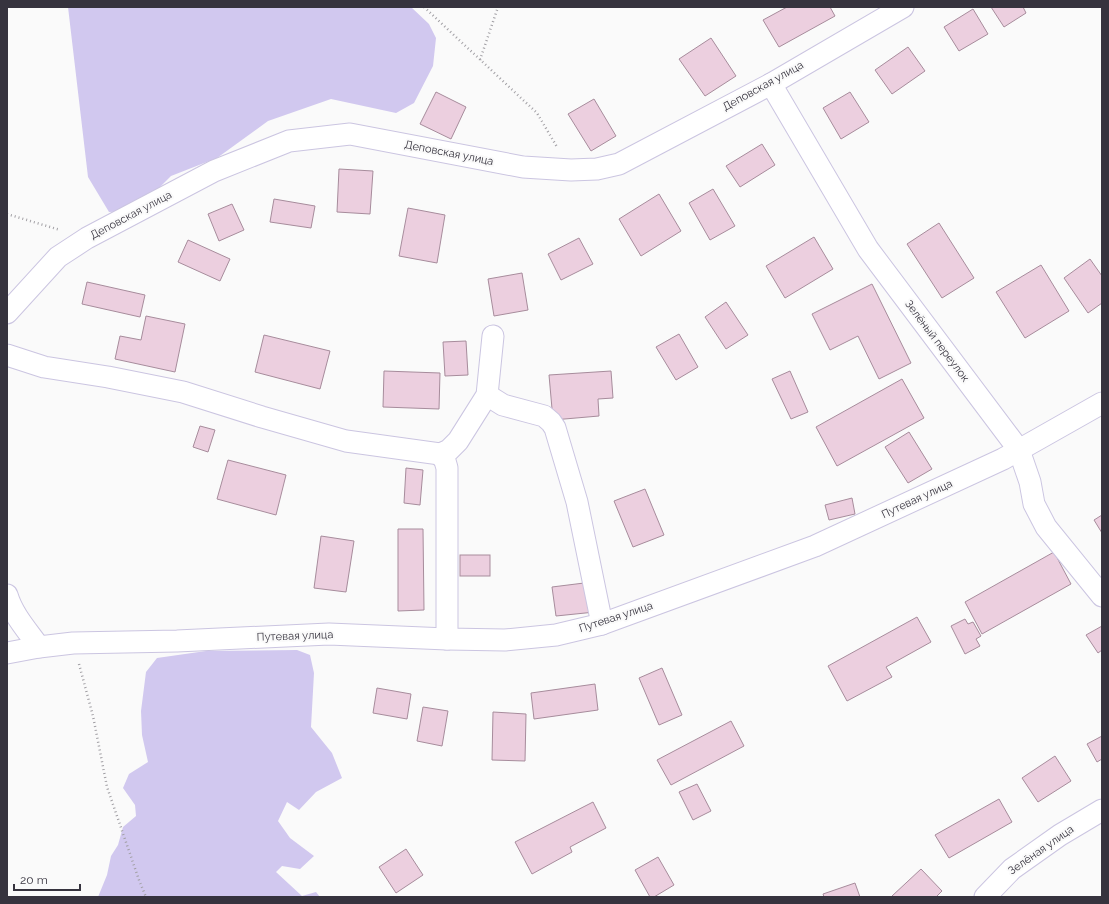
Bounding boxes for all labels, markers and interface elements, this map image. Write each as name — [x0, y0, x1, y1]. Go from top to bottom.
street label: Деповская улица — [720, 58, 806, 114]
street label: Деповская улица — [403, 138, 495, 168]
street label: Деповская улица — [88, 188, 174, 242]
street label: Зелёный переулок — [902, 298, 972, 385]
street label: Путевая улица — [879, 477, 955, 521]
street label: Путевая улица — [578, 599, 654, 635]
street label: Путевая улица — [256, 628, 334, 644]
street label: Зелёная улица — [1006, 823, 1076, 877]
scale bar — [14, 866, 80, 892]
text: 20 m — [20, 873, 48, 887]

